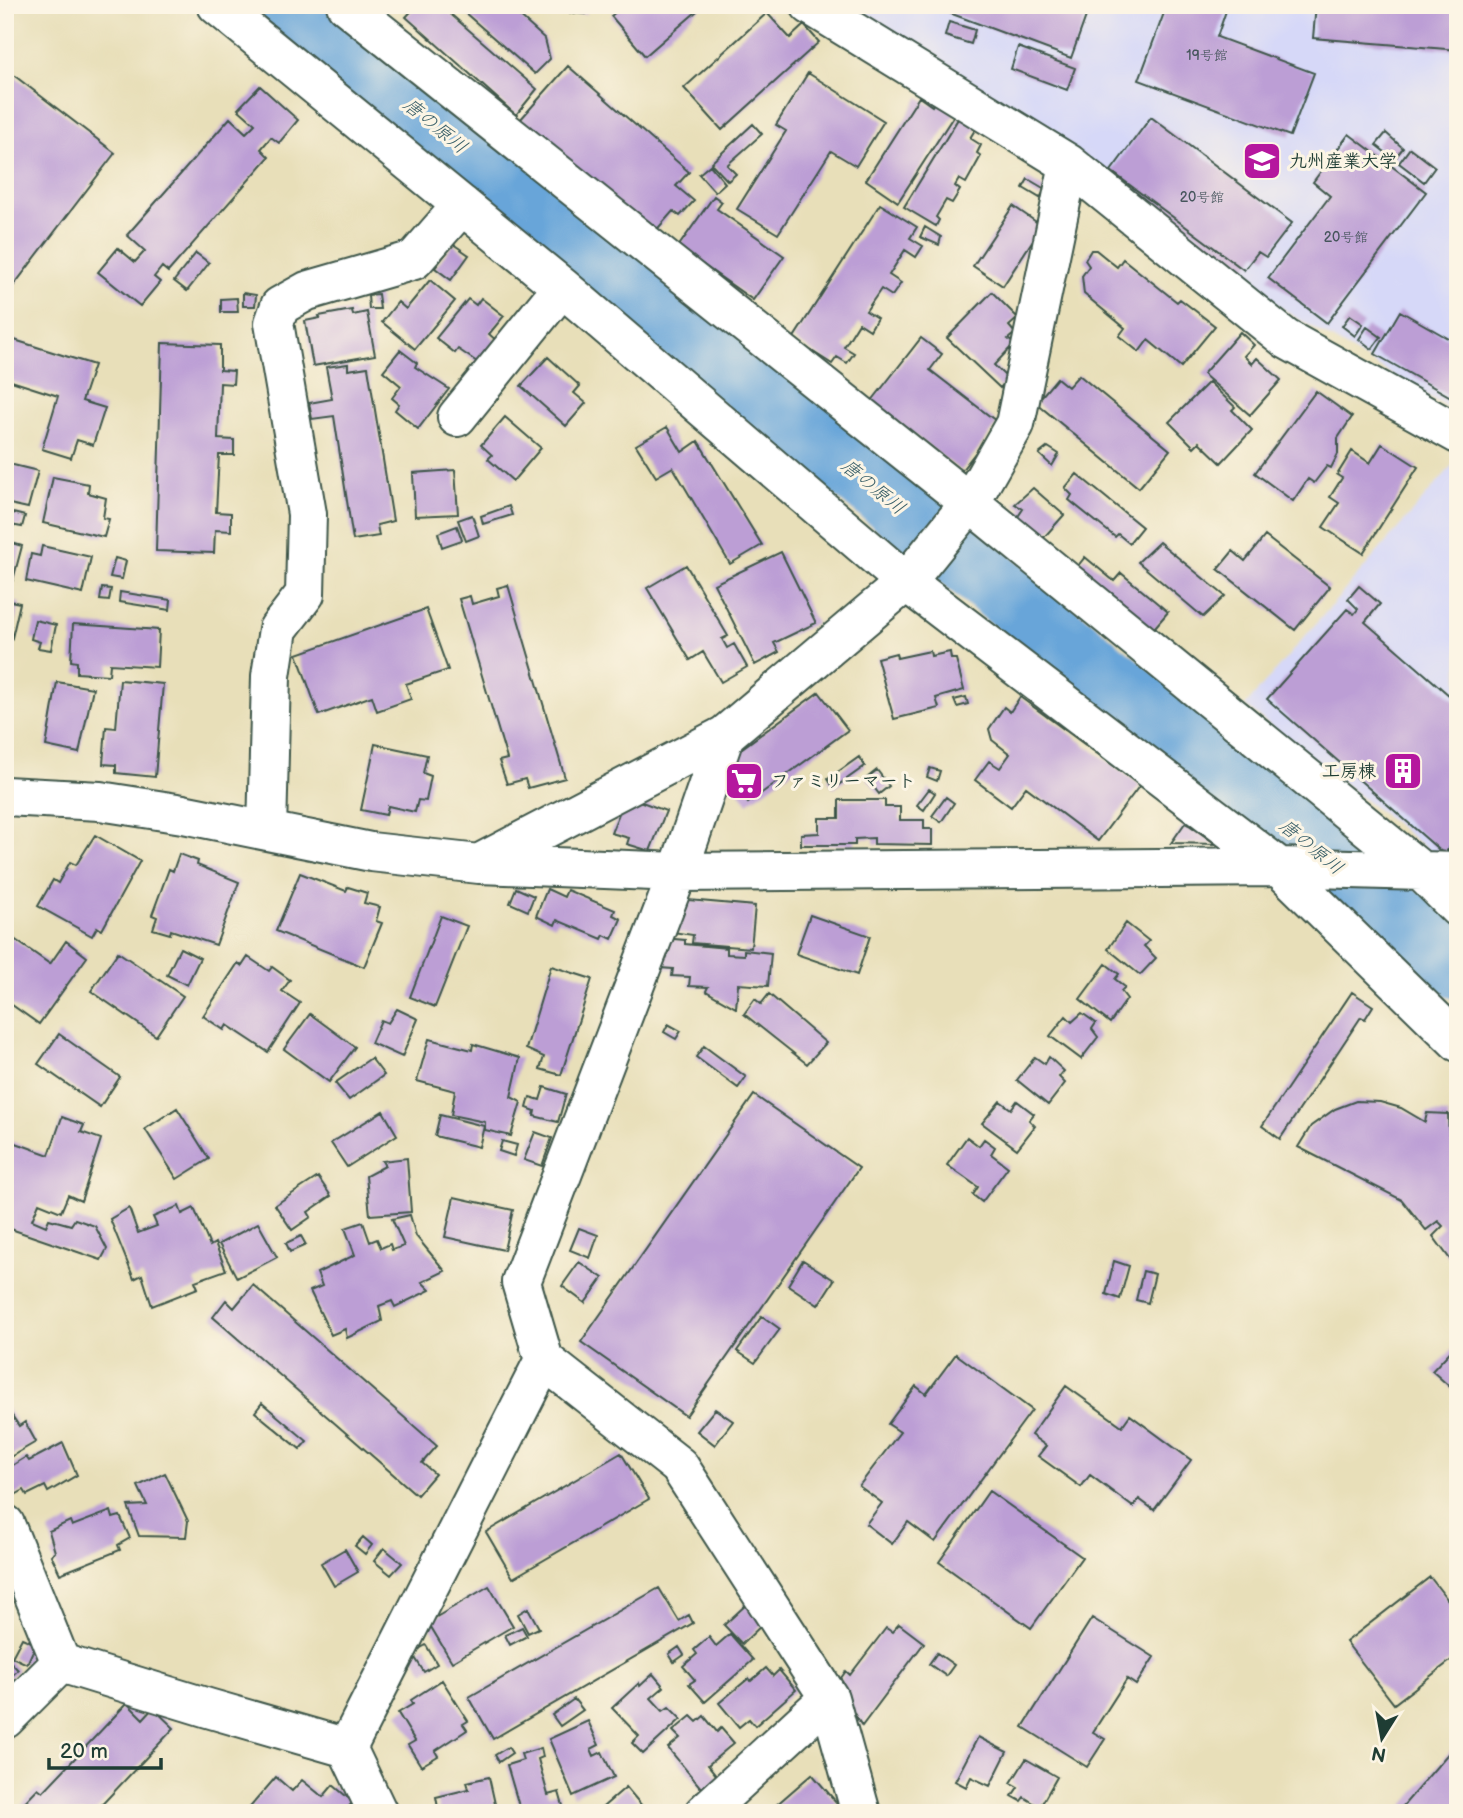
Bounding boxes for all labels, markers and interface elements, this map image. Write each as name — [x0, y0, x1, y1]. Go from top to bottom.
house number: 19号館 — [1186, 47, 1228, 64]
water label: 唐の原川 — [398, 93, 472, 159]
school or university icon: 九州産業大学 — [1241, 140, 1283, 182]
place label: 九州産業大学 — [1289, 151, 1397, 172]
house number: 20号館 — [1180, 189, 1224, 206]
house number: 20号館 — [1324, 229, 1368, 246]
water label: 唐の原川 — [836, 454, 910, 520]
building icon: 工房棟 — [1382, 750, 1424, 792]
supermarket icon: ファミリーマート — [723, 760, 765, 802]
place label: 工房棟 — [1322, 761, 1376, 782]
place label: ファミリーマート — [771, 771, 916, 792]
water label: 唐の原川 — [1274, 814, 1348, 880]
north arrow — [1348, 1702, 1418, 1772]
scale bar — [49, 1727, 161, 1771]
text: 20 m — [60, 1739, 108, 1764]
text: N — [1370, 1741, 1388, 1766]

